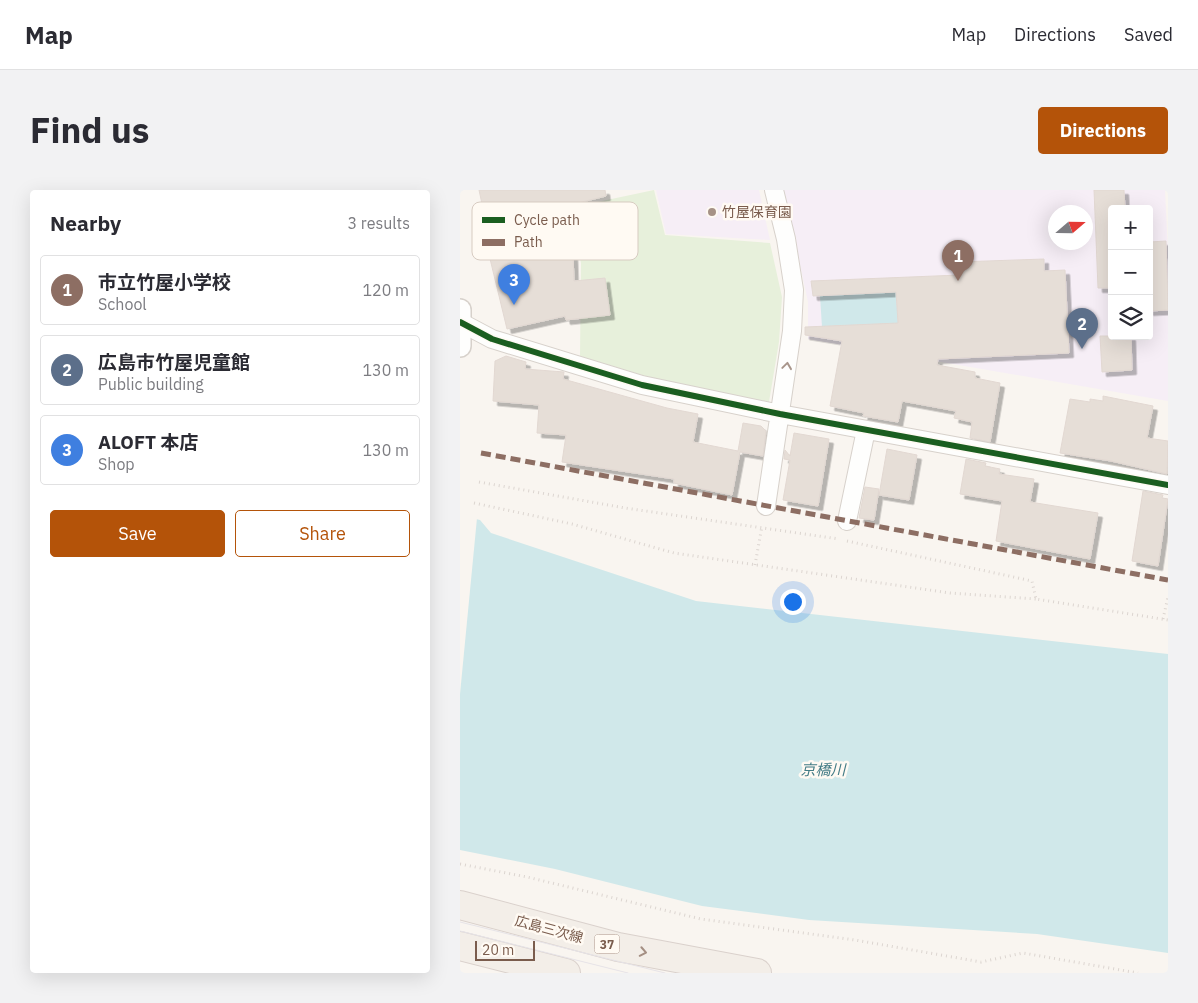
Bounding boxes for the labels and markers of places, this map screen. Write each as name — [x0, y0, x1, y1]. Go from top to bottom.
place label: 竹屋保育園 — [722, 203, 792, 221]
marker: 竹屋保育園 — [706, 206, 718, 218]
pin: 1 — [942, 240, 974, 281]
pin: 3 — [498, 264, 530, 305]
pin: 2 — [1066, 308, 1098, 349]

